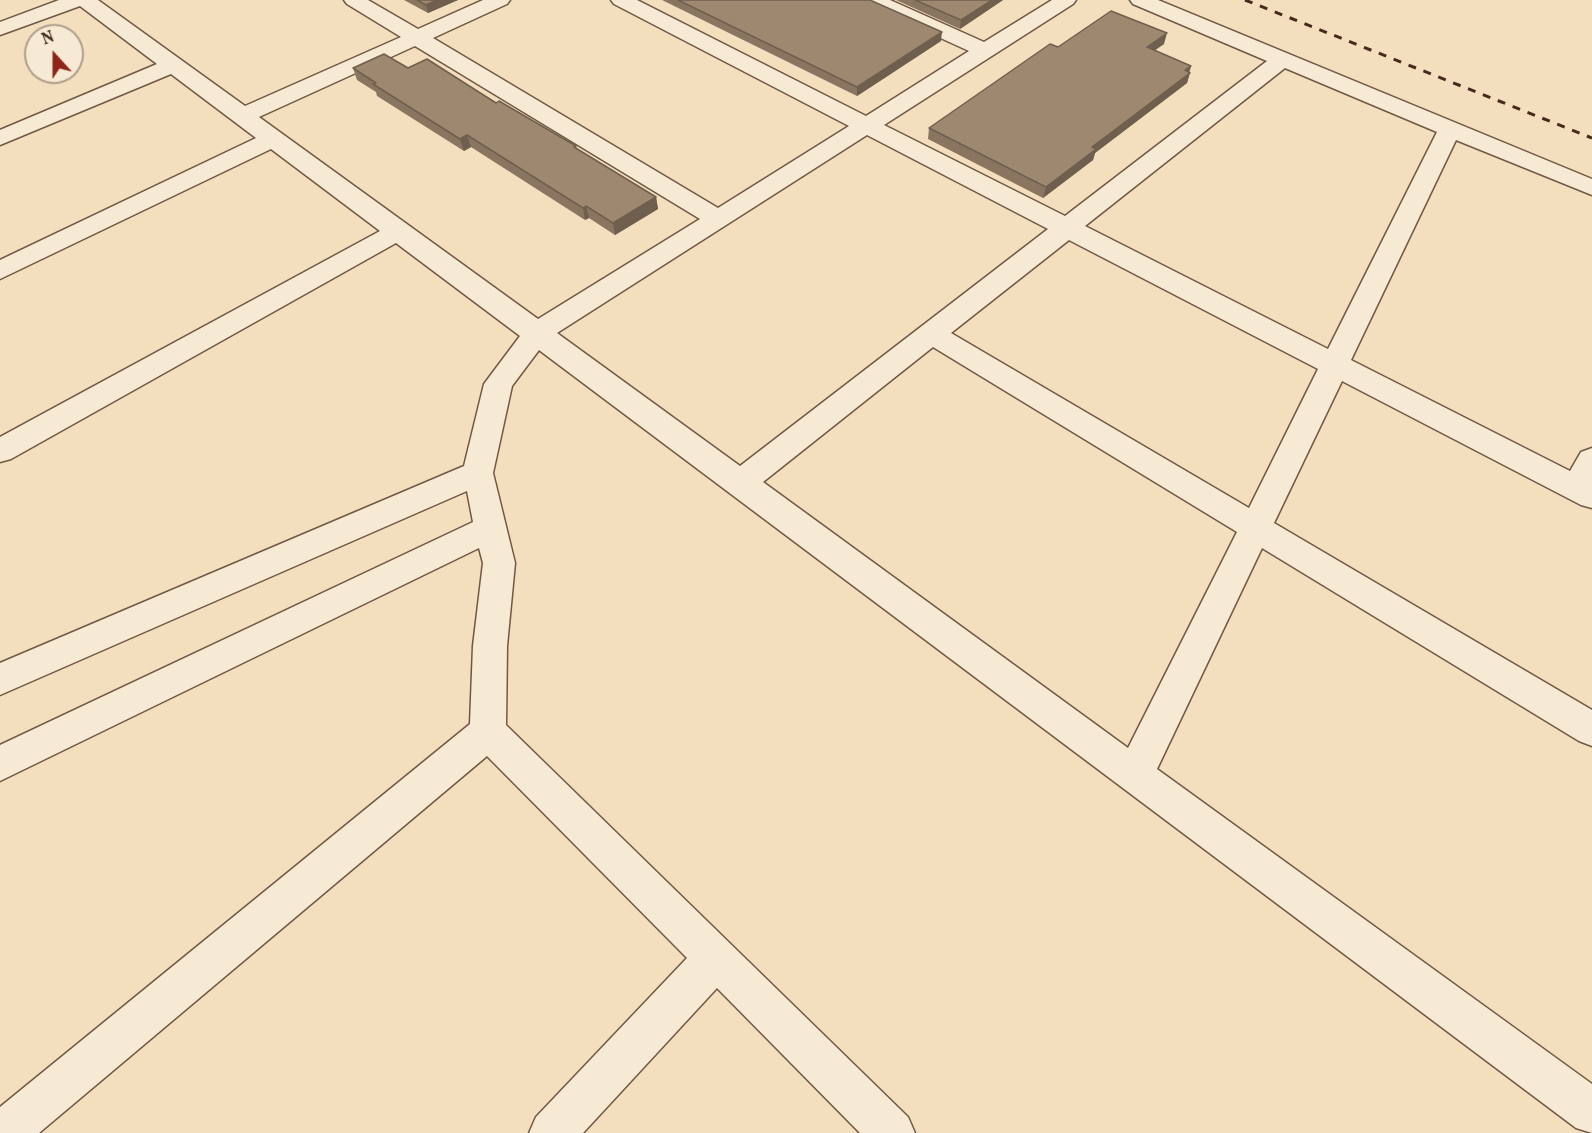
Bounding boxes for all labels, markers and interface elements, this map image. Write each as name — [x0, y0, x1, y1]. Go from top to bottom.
north arrow — [24, 24, 84, 84]
text: N — [39, 27, 58, 51]

